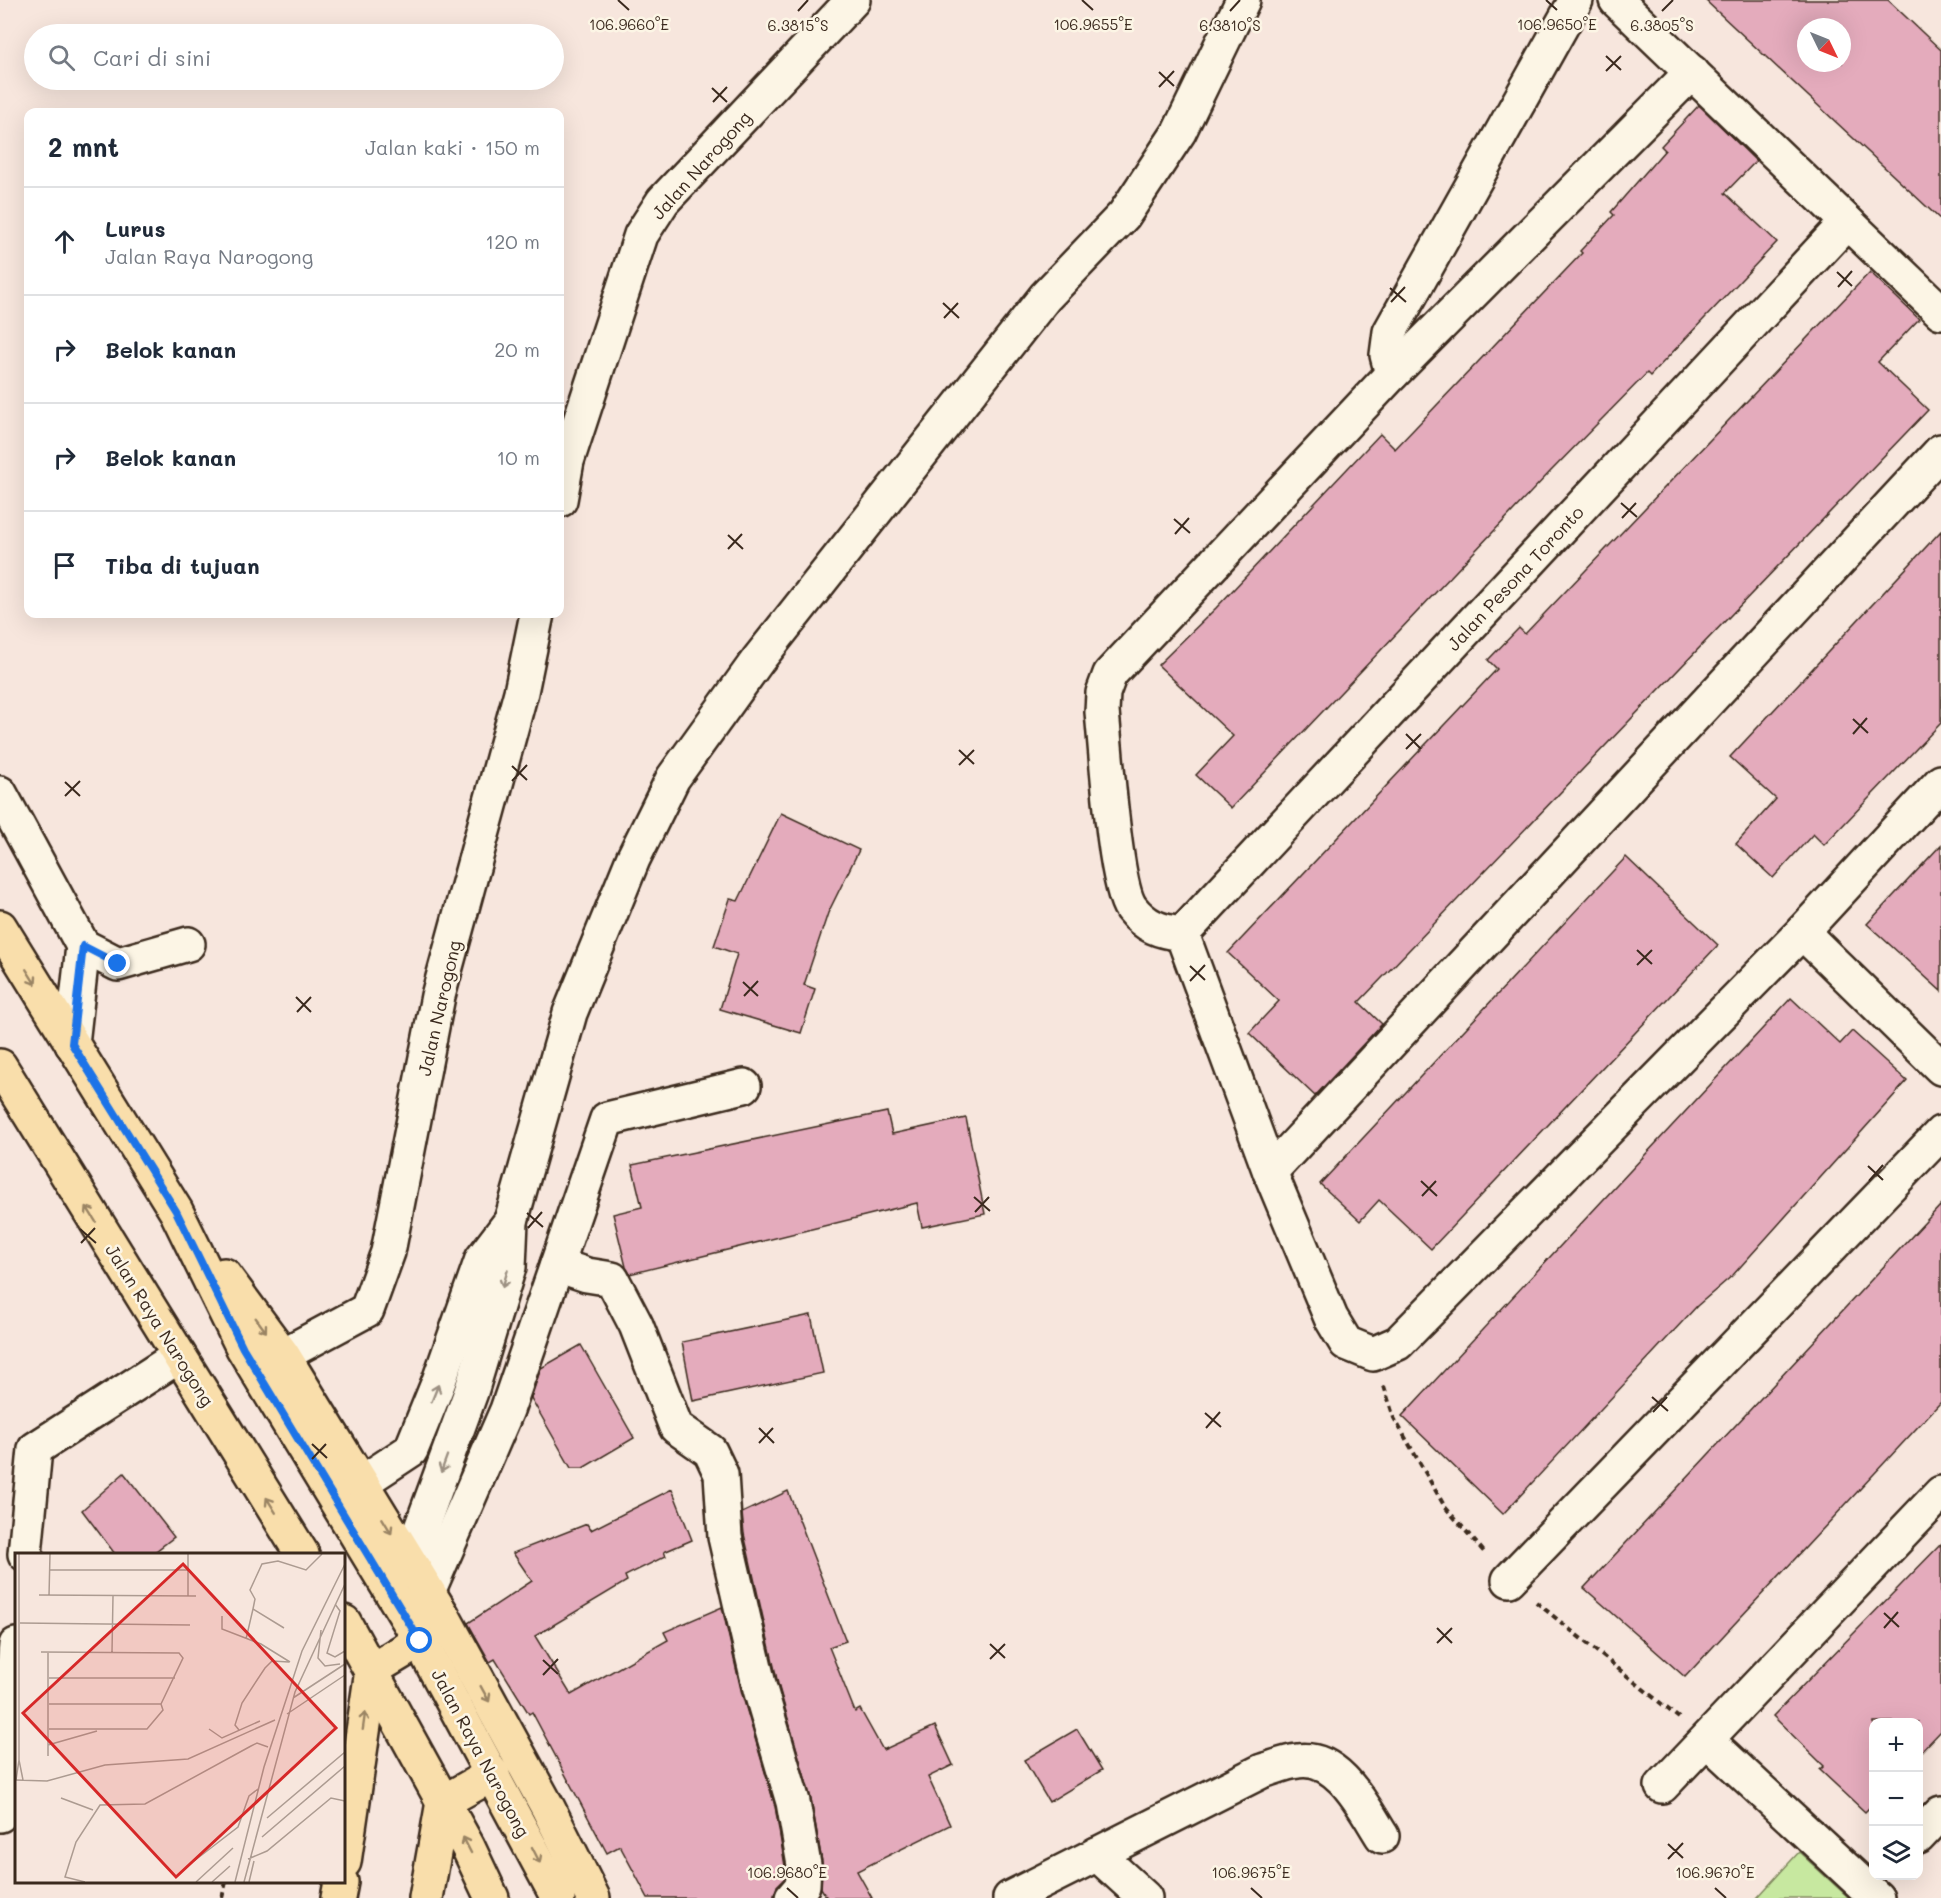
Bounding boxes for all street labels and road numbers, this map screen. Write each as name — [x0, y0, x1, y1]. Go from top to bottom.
street label: Jalan Narogong — [646, 106, 756, 224]
street label: Jalan Pesona Toronto — [1441, 500, 1589, 656]
street label: Jalan Narogong — [412, 938, 466, 1078]
street label: Jalan Raya Narogong — [100, 1239, 220, 1411]
street label: Jalan Raya Narogong — [426, 1665, 536, 1841]

